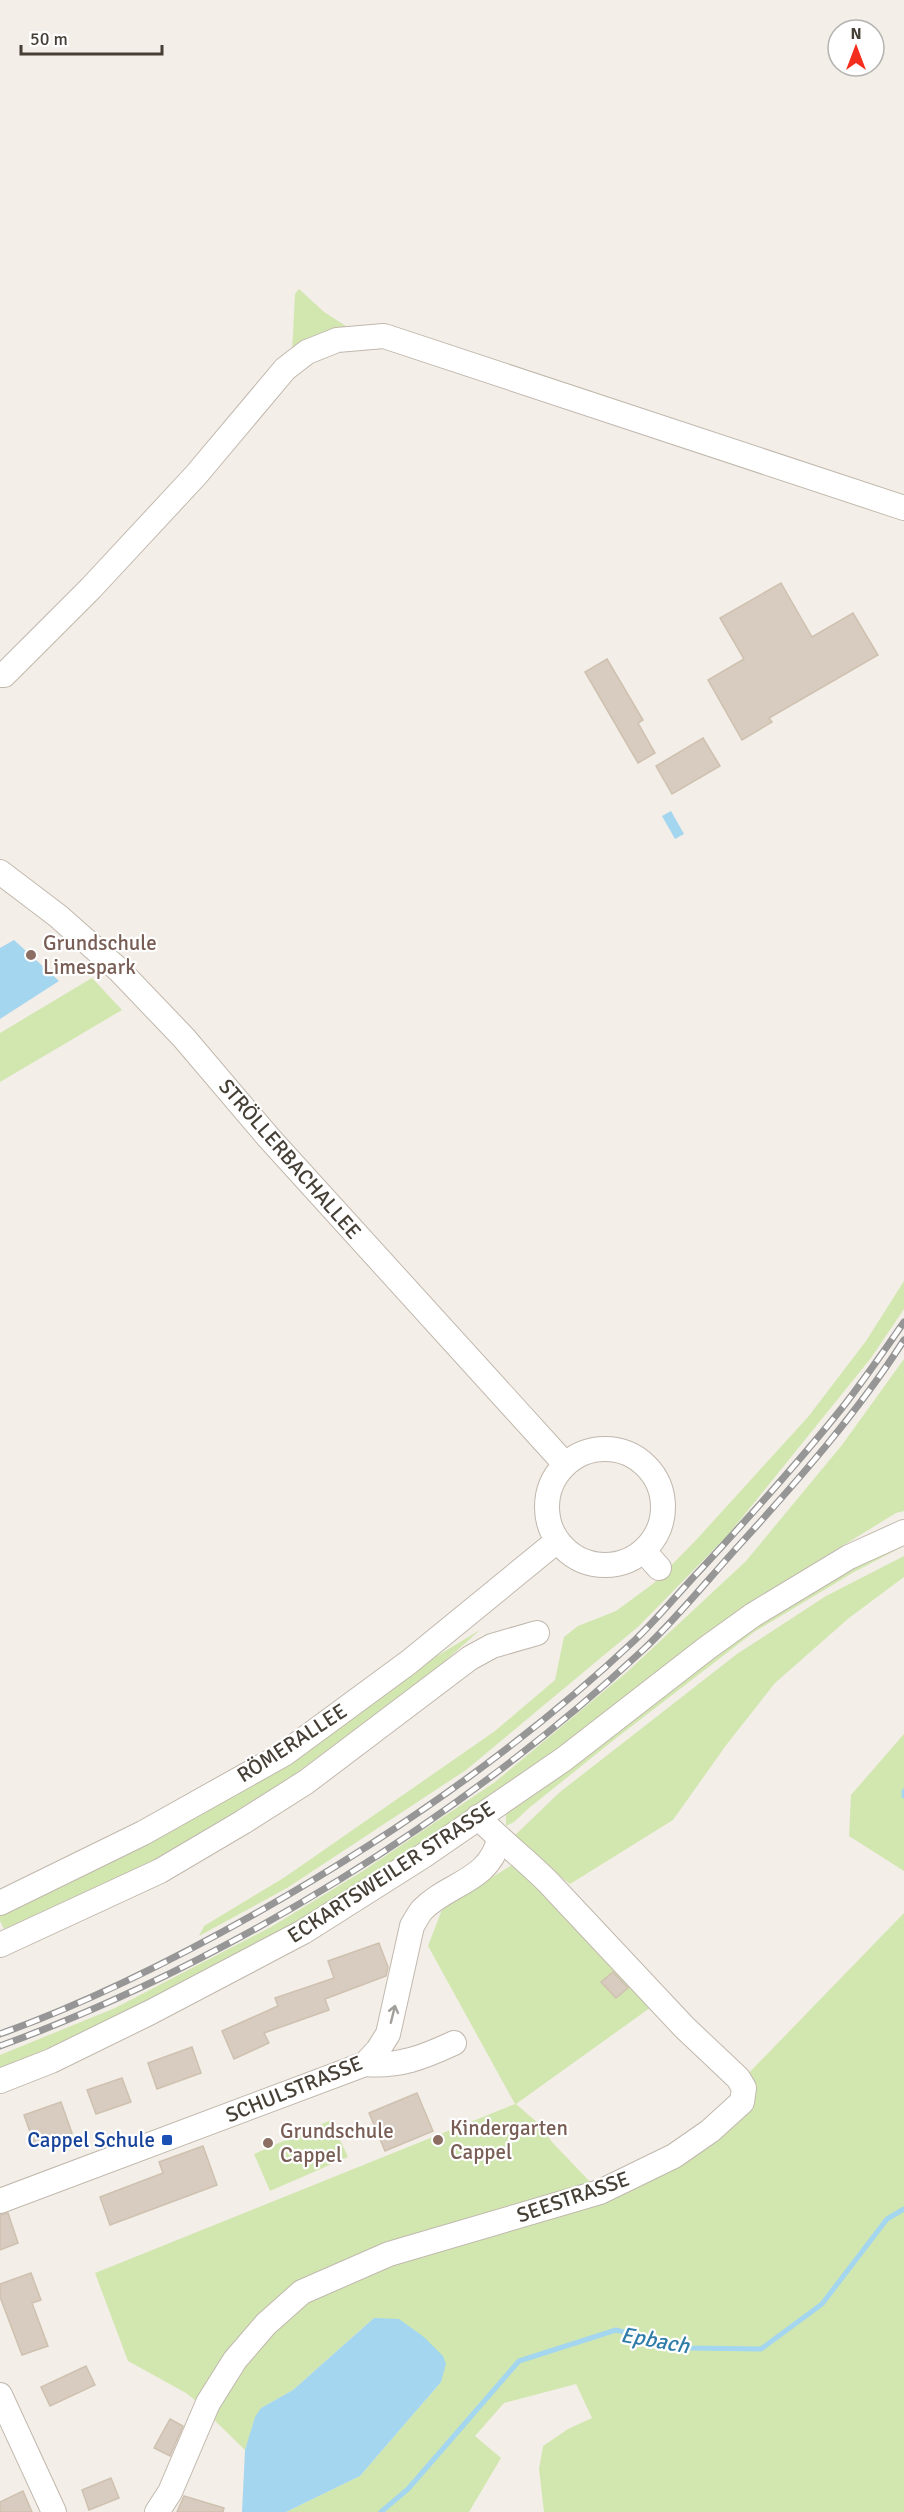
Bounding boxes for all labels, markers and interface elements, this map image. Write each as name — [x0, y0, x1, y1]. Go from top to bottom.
scale bar — [21, 18, 162, 56]
north arrow — [826, 18, 886, 78]
text: N — [850, 24, 862, 44]
text: 50 m — [30, 28, 68, 50]
place label: Grundschule Limespark — [43, 930, 157, 980]
marker: Grundschule Limespark — [24, 948, 38, 962]
street label: STRÖLLERBACHALLEE — [213, 1074, 367, 1244]
street label: RÖMERALLEE — [232, 1698, 352, 1788]
street label: ECKARTSWEILER STRASSE — [283, 1795, 499, 1949]
one-way arrow — [387, 2005, 399, 2024]
street label: SCHULSTRASSE — [222, 2050, 366, 2128]
place label: Kindergarten Cappel — [450, 2115, 568, 2165]
place label: Grundschule Cappel — [280, 2118, 394, 2168]
place label: Cappel Schule — [27, 2127, 155, 2153]
marker: Cappel Schule — [160, 2133, 174, 2147]
marker: Kindergarten Cappel — [431, 2133, 445, 2147]
marker: Grundschule Cappel — [261, 2136, 275, 2150]
street label: SEESTRASSE — [513, 2166, 633, 2228]
water label: Epbach — [619, 2321, 692, 2359]

